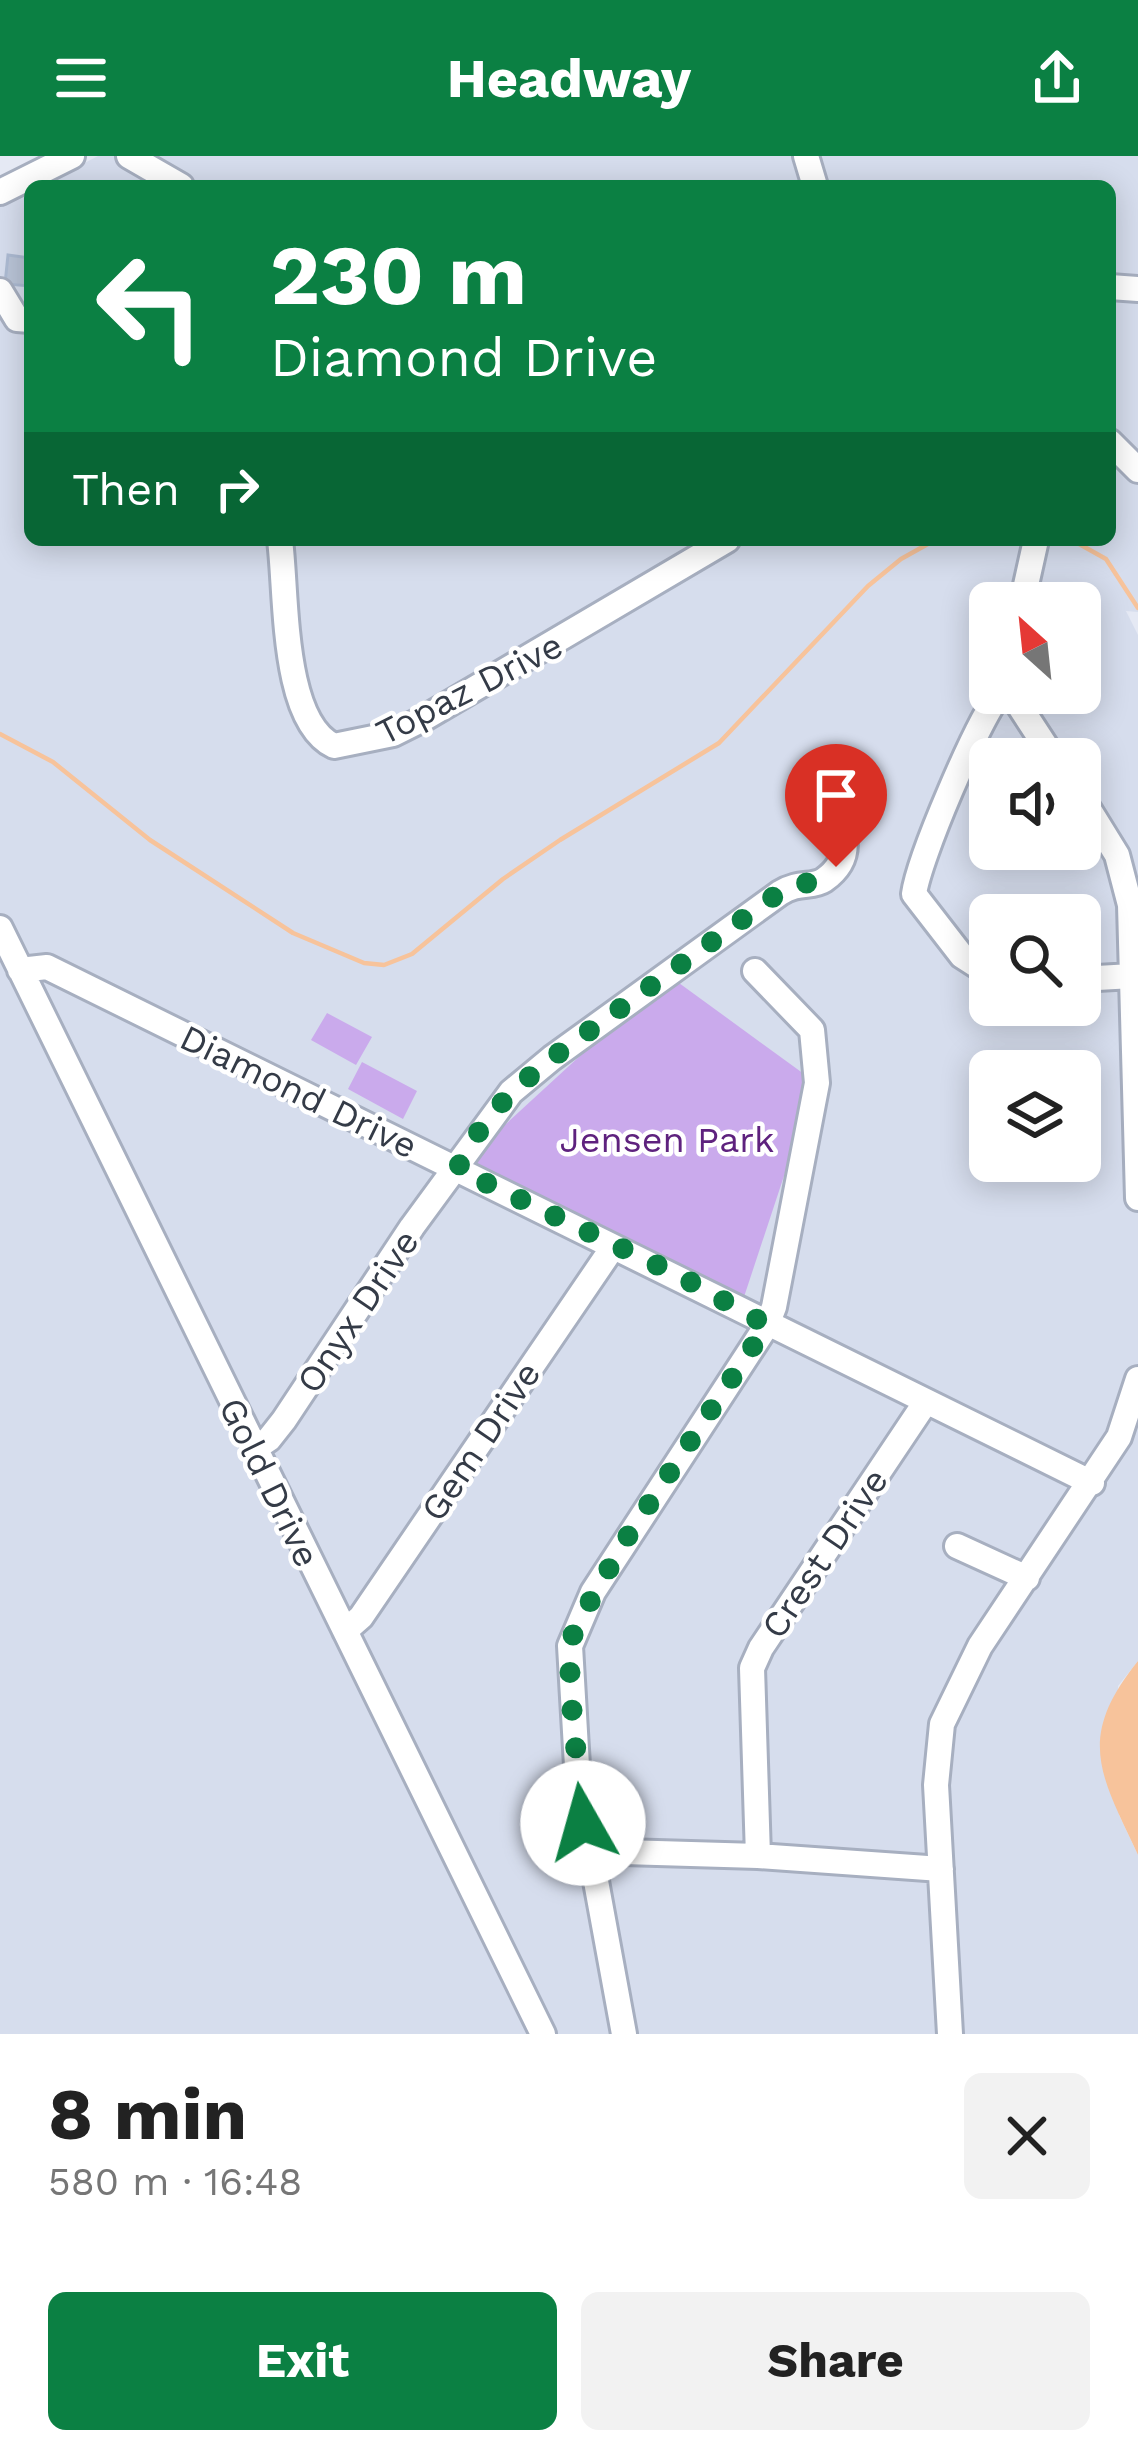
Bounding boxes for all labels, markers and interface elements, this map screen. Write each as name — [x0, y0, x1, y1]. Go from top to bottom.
icon: menu — [48, 45, 114, 111]
icon: share — [1024, 45, 1090, 111]
text: Headway — [447, 47, 691, 110]
text: 230 m — [270, 226, 527, 324]
icon: left — [72, 228, 228, 384]
text: Diamond Drive — [270, 326, 657, 389]
icon: right — [204, 456, 270, 522]
text: Then — [72, 463, 180, 516]
north arrow — [969, 582, 1101, 714]
map controls — [969, 582, 1101, 1182]
street label: Topaz Drive — [369, 624, 570, 754]
button: sound — [969, 738, 1101, 870]
pin — [785, 744, 887, 867]
icon: arrive — [803, 762, 869, 828]
button: search — [969, 894, 1101, 1026]
street label: Diamond Drive — [173, 1016, 424, 1167]
button: layers — [969, 1050, 1101, 1182]
park label: Jensen Park — [560, 1119, 774, 1161]
street label: Onyx Drive — [288, 1222, 428, 1401]
street label: Gem Drive — [412, 1354, 549, 1529]
street label: Gold Drive — [210, 1391, 328, 1574]
street label: Crest Drive — [753, 1461, 897, 1646]
position arrow — [520, 1760, 646, 1886]
text: 8 min — [48, 2072, 247, 2156]
button: close — [964, 2073, 1090, 2199]
text: 580 m · 16:48 — [48, 2159, 302, 2204]
button: Exit — [48, 2292, 557, 2430]
button: Share — [581, 2292, 1090, 2430]

